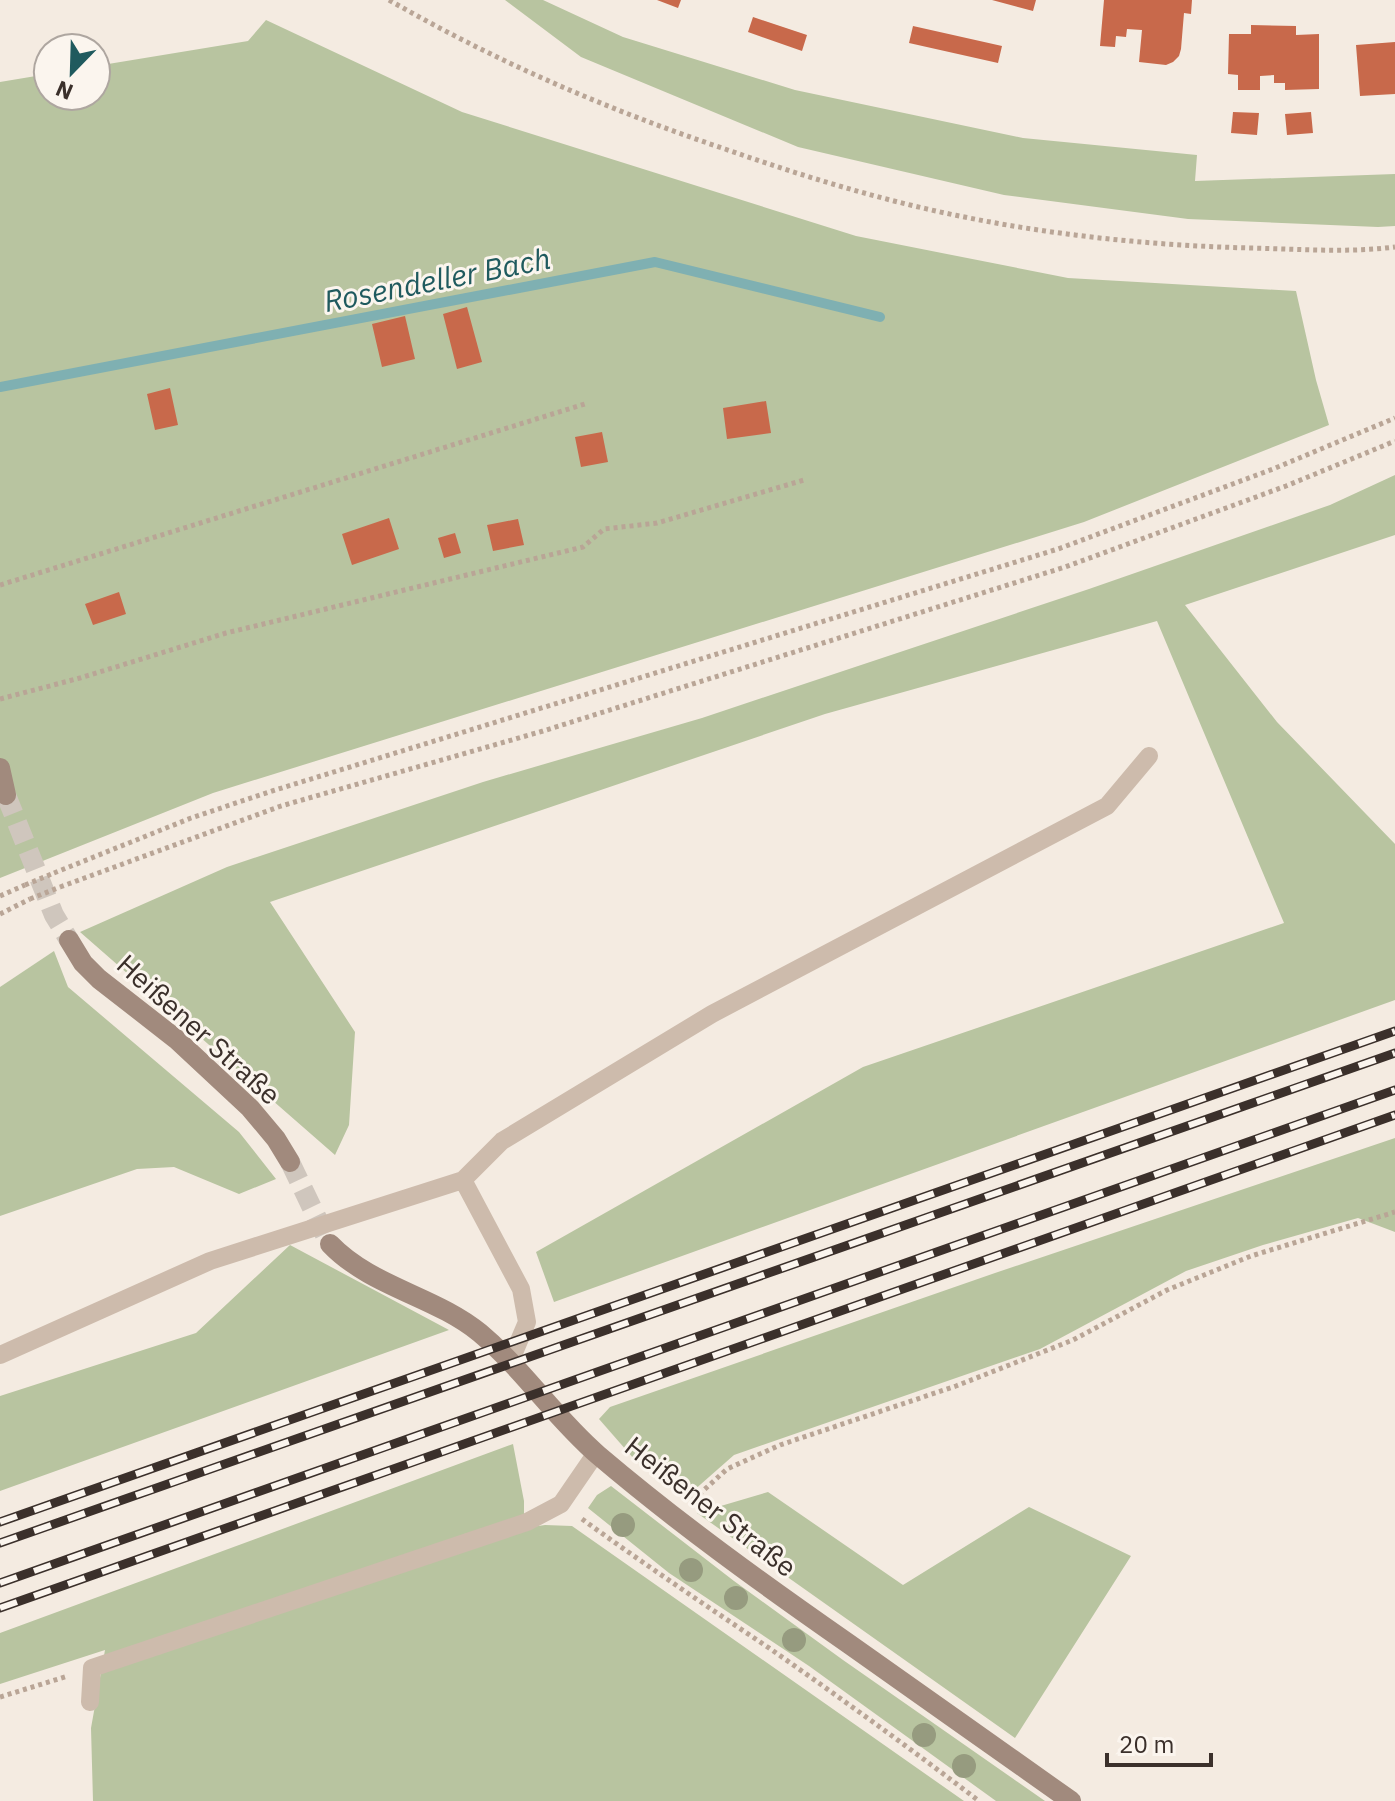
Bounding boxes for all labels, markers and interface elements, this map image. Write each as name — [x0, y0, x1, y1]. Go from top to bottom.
north arrow — [32, 32, 112, 112]
text: N — [51, 74, 77, 107]
water label: Rosendeller Bach — [320, 238, 554, 320]
street label: Heißener Straße — [109, 946, 289, 1112]
street label: Heißener Straße — [618, 1427, 804, 1585]
scale bar — [1107, 1717, 1211, 1767]
text: 20 m — [1119, 1728, 1174, 1760]

